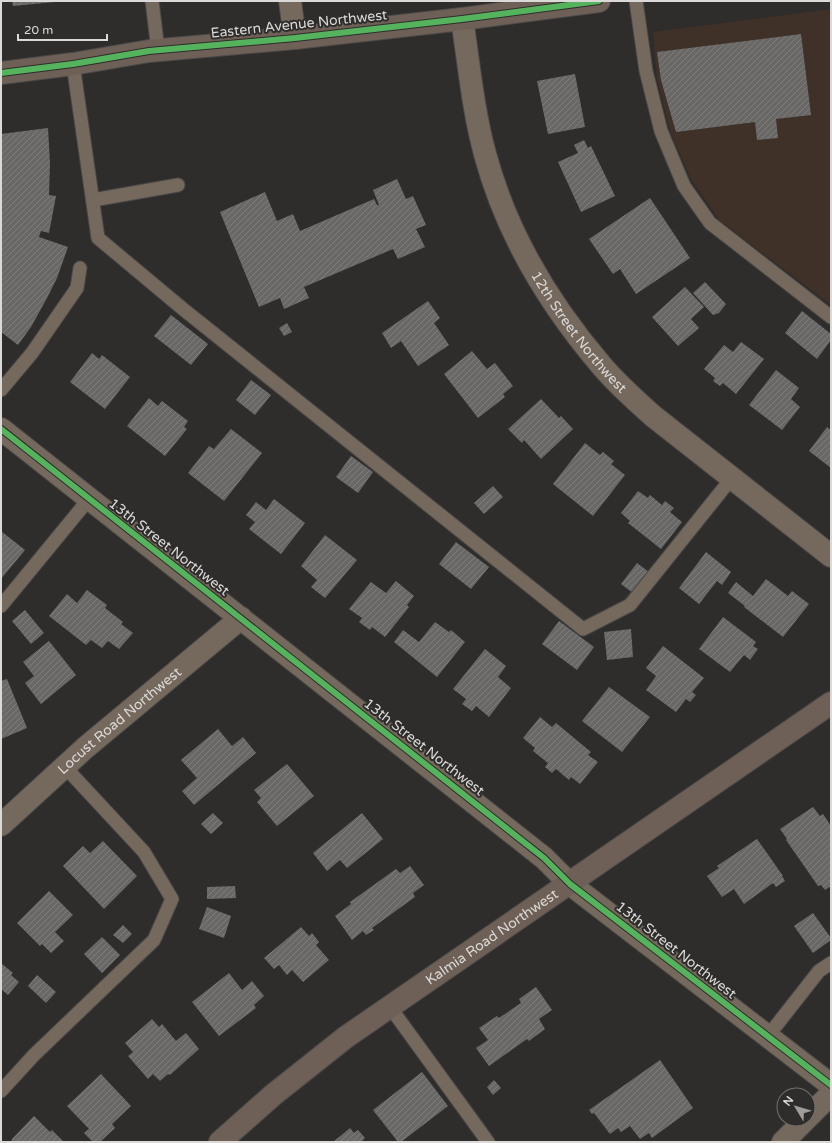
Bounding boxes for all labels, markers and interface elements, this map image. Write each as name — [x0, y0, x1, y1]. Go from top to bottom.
street label: Eastern Avenue Northwest — [210, 6, 389, 42]
scale bar — [18, 16, 107, 42]
text: 20 m — [24, 23, 53, 37]
street label: 12th Street Northwest — [528, 268, 631, 397]
street label: 13th Street Northwest — [105, 495, 233, 600]
street label: Locust Road Northwest — [54, 663, 185, 777]
street label: 13th Street Northwest — [360, 695, 488, 800]
street label: Kalmia Road Northwest — [422, 885, 562, 988]
street label: 13th Street Northwest — [612, 898, 740, 1003]
north arrow — [776, 1087, 816, 1127]
text: N — [781, 1094, 796, 1109]

